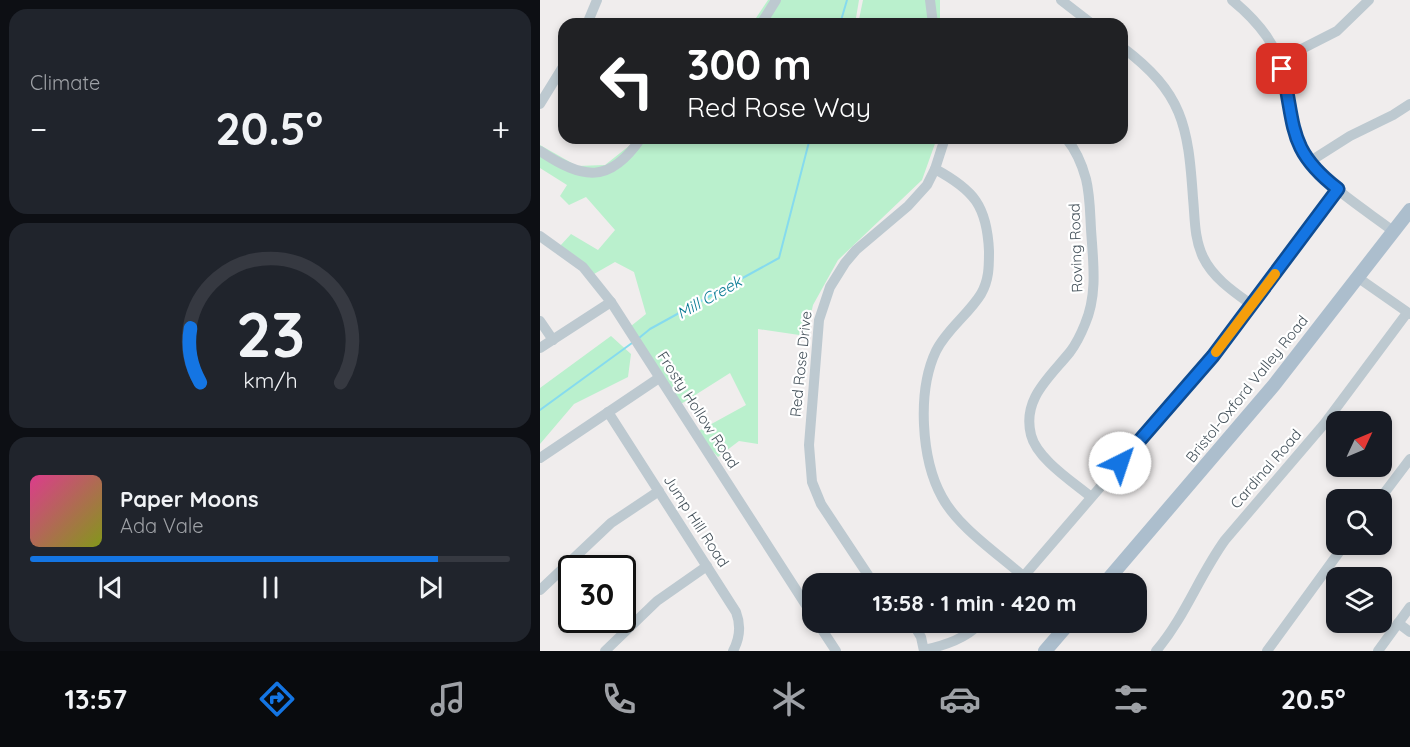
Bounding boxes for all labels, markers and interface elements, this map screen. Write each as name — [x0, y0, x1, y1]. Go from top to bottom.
text: 300 m — [687, 38, 812, 91]
icon: left — [588, 42, 666, 120]
pin — [1256, 43, 1307, 94]
icon: arrive — [1265, 52, 1298, 85]
text: Climate — [30, 70, 100, 95]
text: Red Rose Way — [687, 90, 871, 124]
text: 20.5° — [215, 100, 323, 156]
text: − — [30, 108, 47, 149]
text: + — [491, 108, 510, 149]
street label: Roving Road — [1064, 203, 1087, 293]
water label: Mill Creek — [673, 270, 746, 323]
text: 23 — [235, 295, 305, 373]
street label: Red Rose Drive — [785, 310, 816, 418]
street label: Bristol-Oxford Valley Road — [1181, 311, 1312, 466]
street label: Frosty Hollow Road — [653, 348, 743, 472]
text: km/h — [243, 367, 297, 393]
north arrow — [1326, 411, 1392, 477]
map controls — [1326, 411, 1392, 633]
street label: Cardinal Road — [1226, 425, 1305, 512]
position arrow — [1088, 431, 1152, 495]
street label: Jump Hill Road — [660, 471, 733, 570]
text: Paper Moons — [120, 485, 259, 513]
button: search — [1326, 489, 1392, 555]
text: Ada Vale — [120, 513, 204, 538]
speed limit sign: 30 — [558, 555, 636, 633]
button: layers — [1326, 567, 1392, 633]
icon: previous — [94, 571, 127, 604]
icon: pause — [254, 571, 287, 604]
icon: next — [414, 571, 447, 604]
text: 13:58 · 1 min · 420 m — [872, 589, 1077, 617]
icon: directions — [256, 678, 298, 720]
icon: music — [427, 678, 469, 720]
icon: phone — [598, 678, 640, 720]
icon: climate — [768, 678, 810, 720]
icon: car — [939, 678, 981, 720]
icon: filters — [1110, 678, 1152, 720]
text: 13:57 — [64, 682, 127, 716]
text: 20.5° — [1281, 682, 1346, 716]

